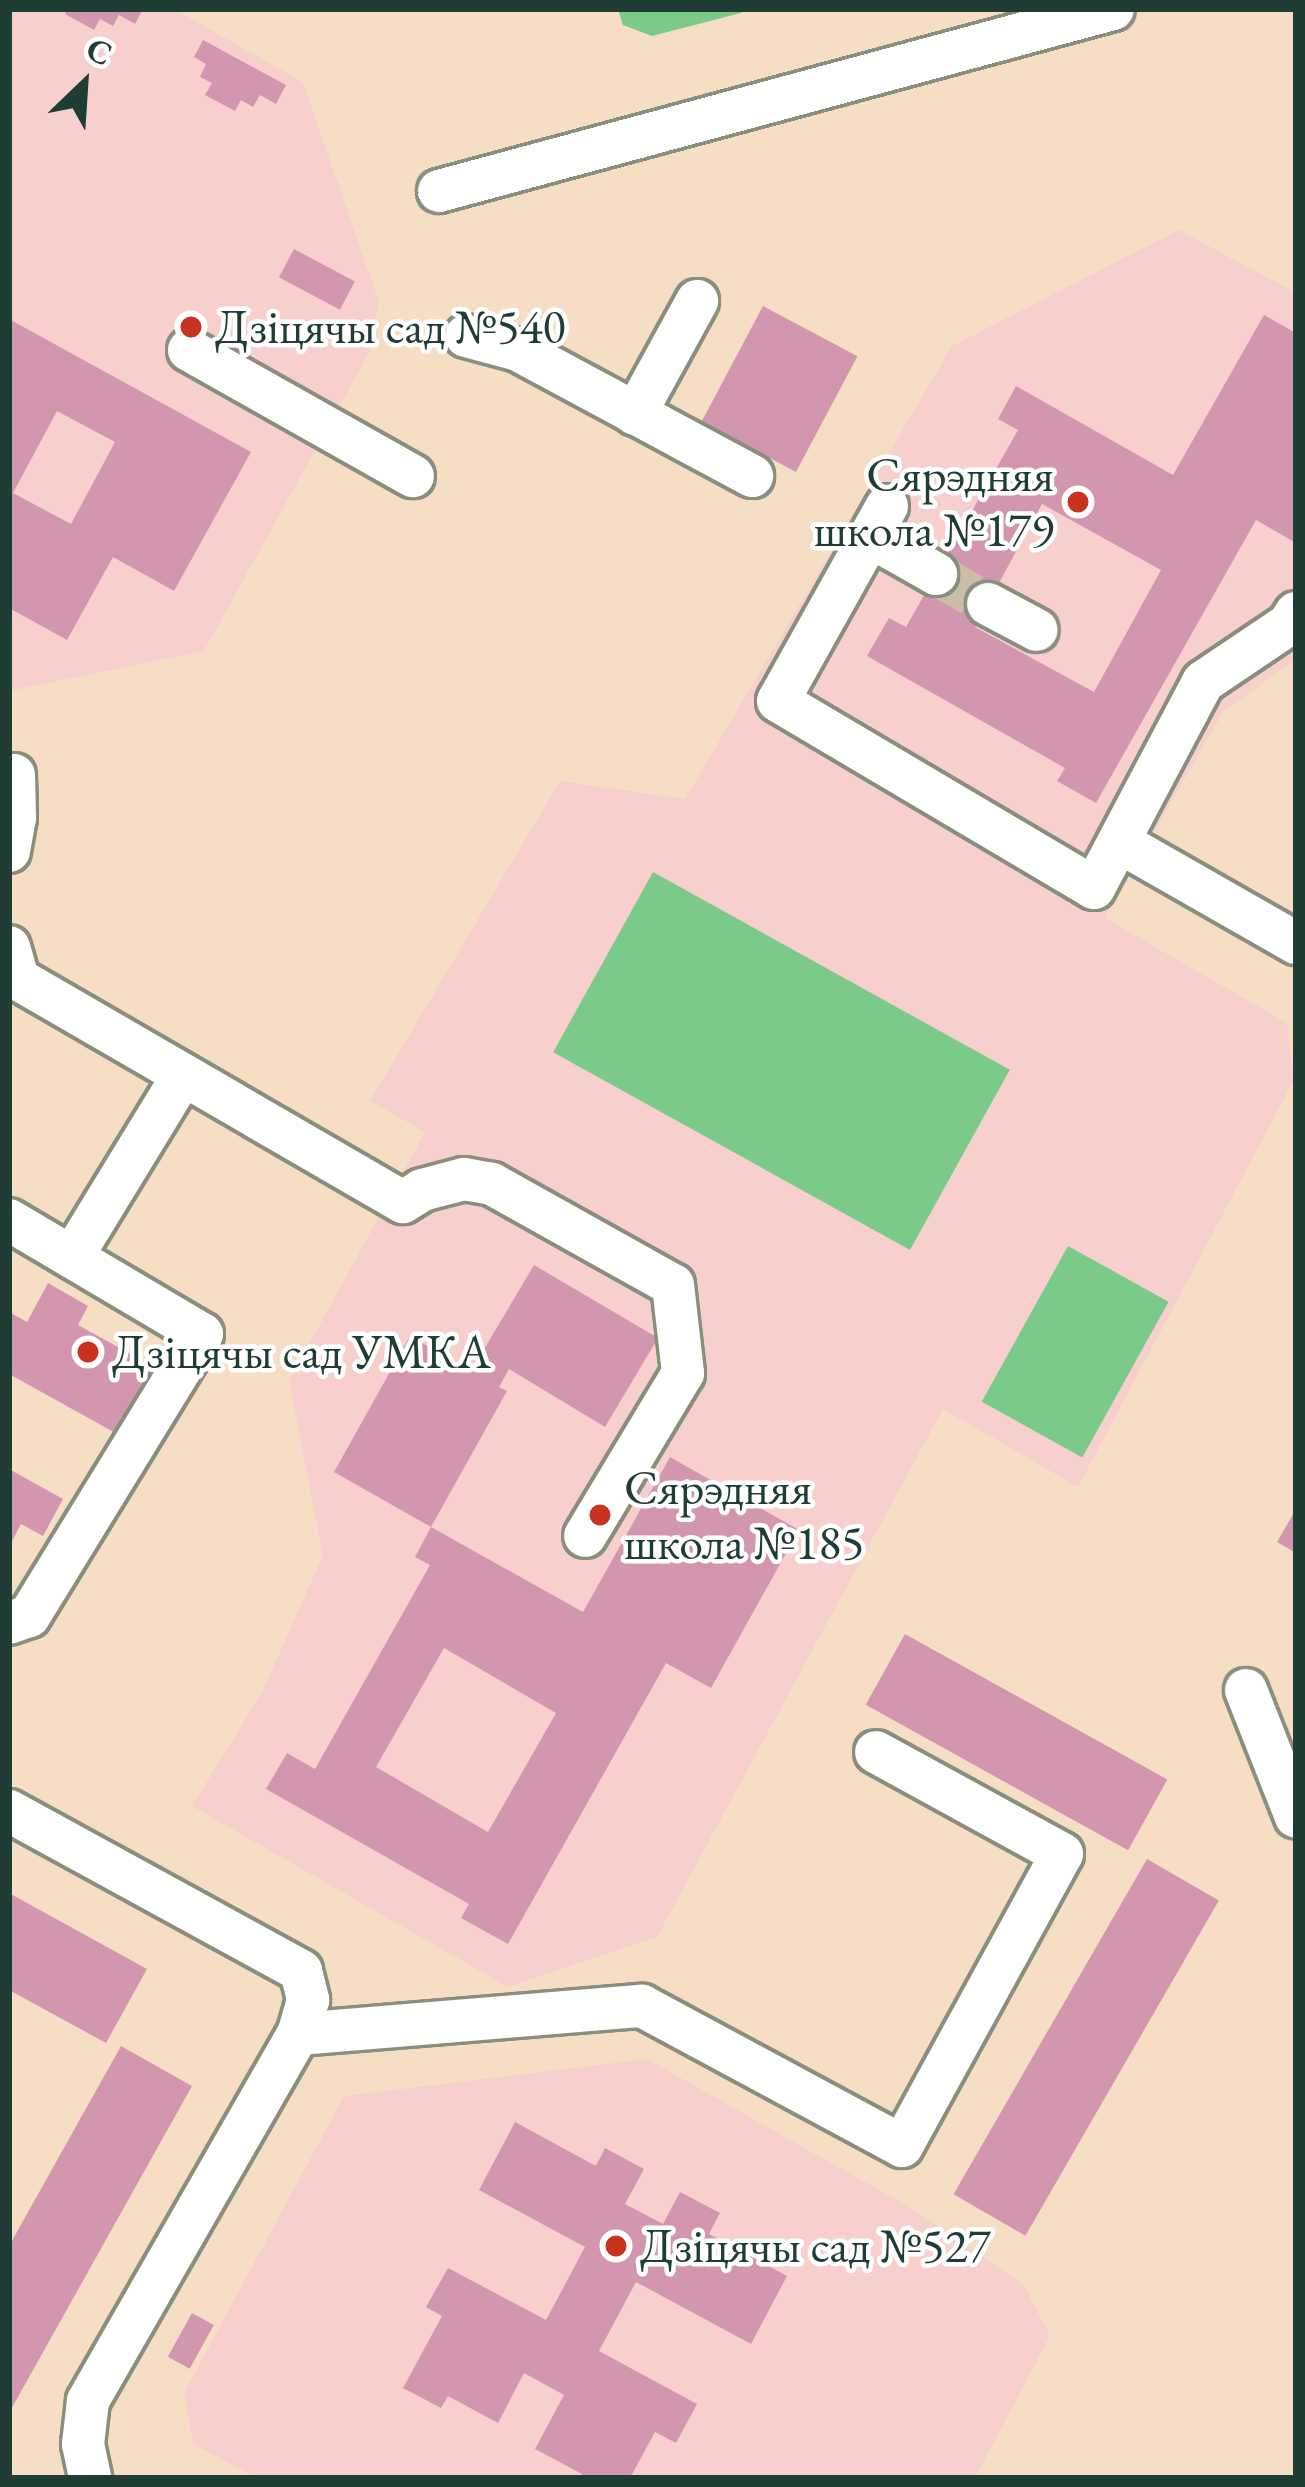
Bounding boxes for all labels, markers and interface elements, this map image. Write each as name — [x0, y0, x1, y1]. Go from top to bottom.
north arrow — [24, 24, 144, 144]
text: С — [80, 26, 119, 75]
place label: Дзіцячы сад №540 — [215, 298, 566, 356]
marker: Дзіцячы сад №540 — [178, 314, 204, 340]
place label: Сярэдняя школа №179 — [814, 445, 1054, 558]
marker: Сярэдняя школа №179 — [1065, 489, 1091, 515]
place label: Дзіцячы сад УМКА — [112, 1323, 491, 1381]
marker: Дзіцячы сад УМКА — [75, 1339, 101, 1365]
place label: Сярэдняя школа №185 — [624, 1458, 864, 1571]
marker: Сярэдняя школа №185 — [587, 1502, 613, 1528]
place label: Дзіцячы сад №527 — [640, 2217, 991, 2275]
marker: Дзіцячы сад №527 — [603, 2233, 629, 2259]

